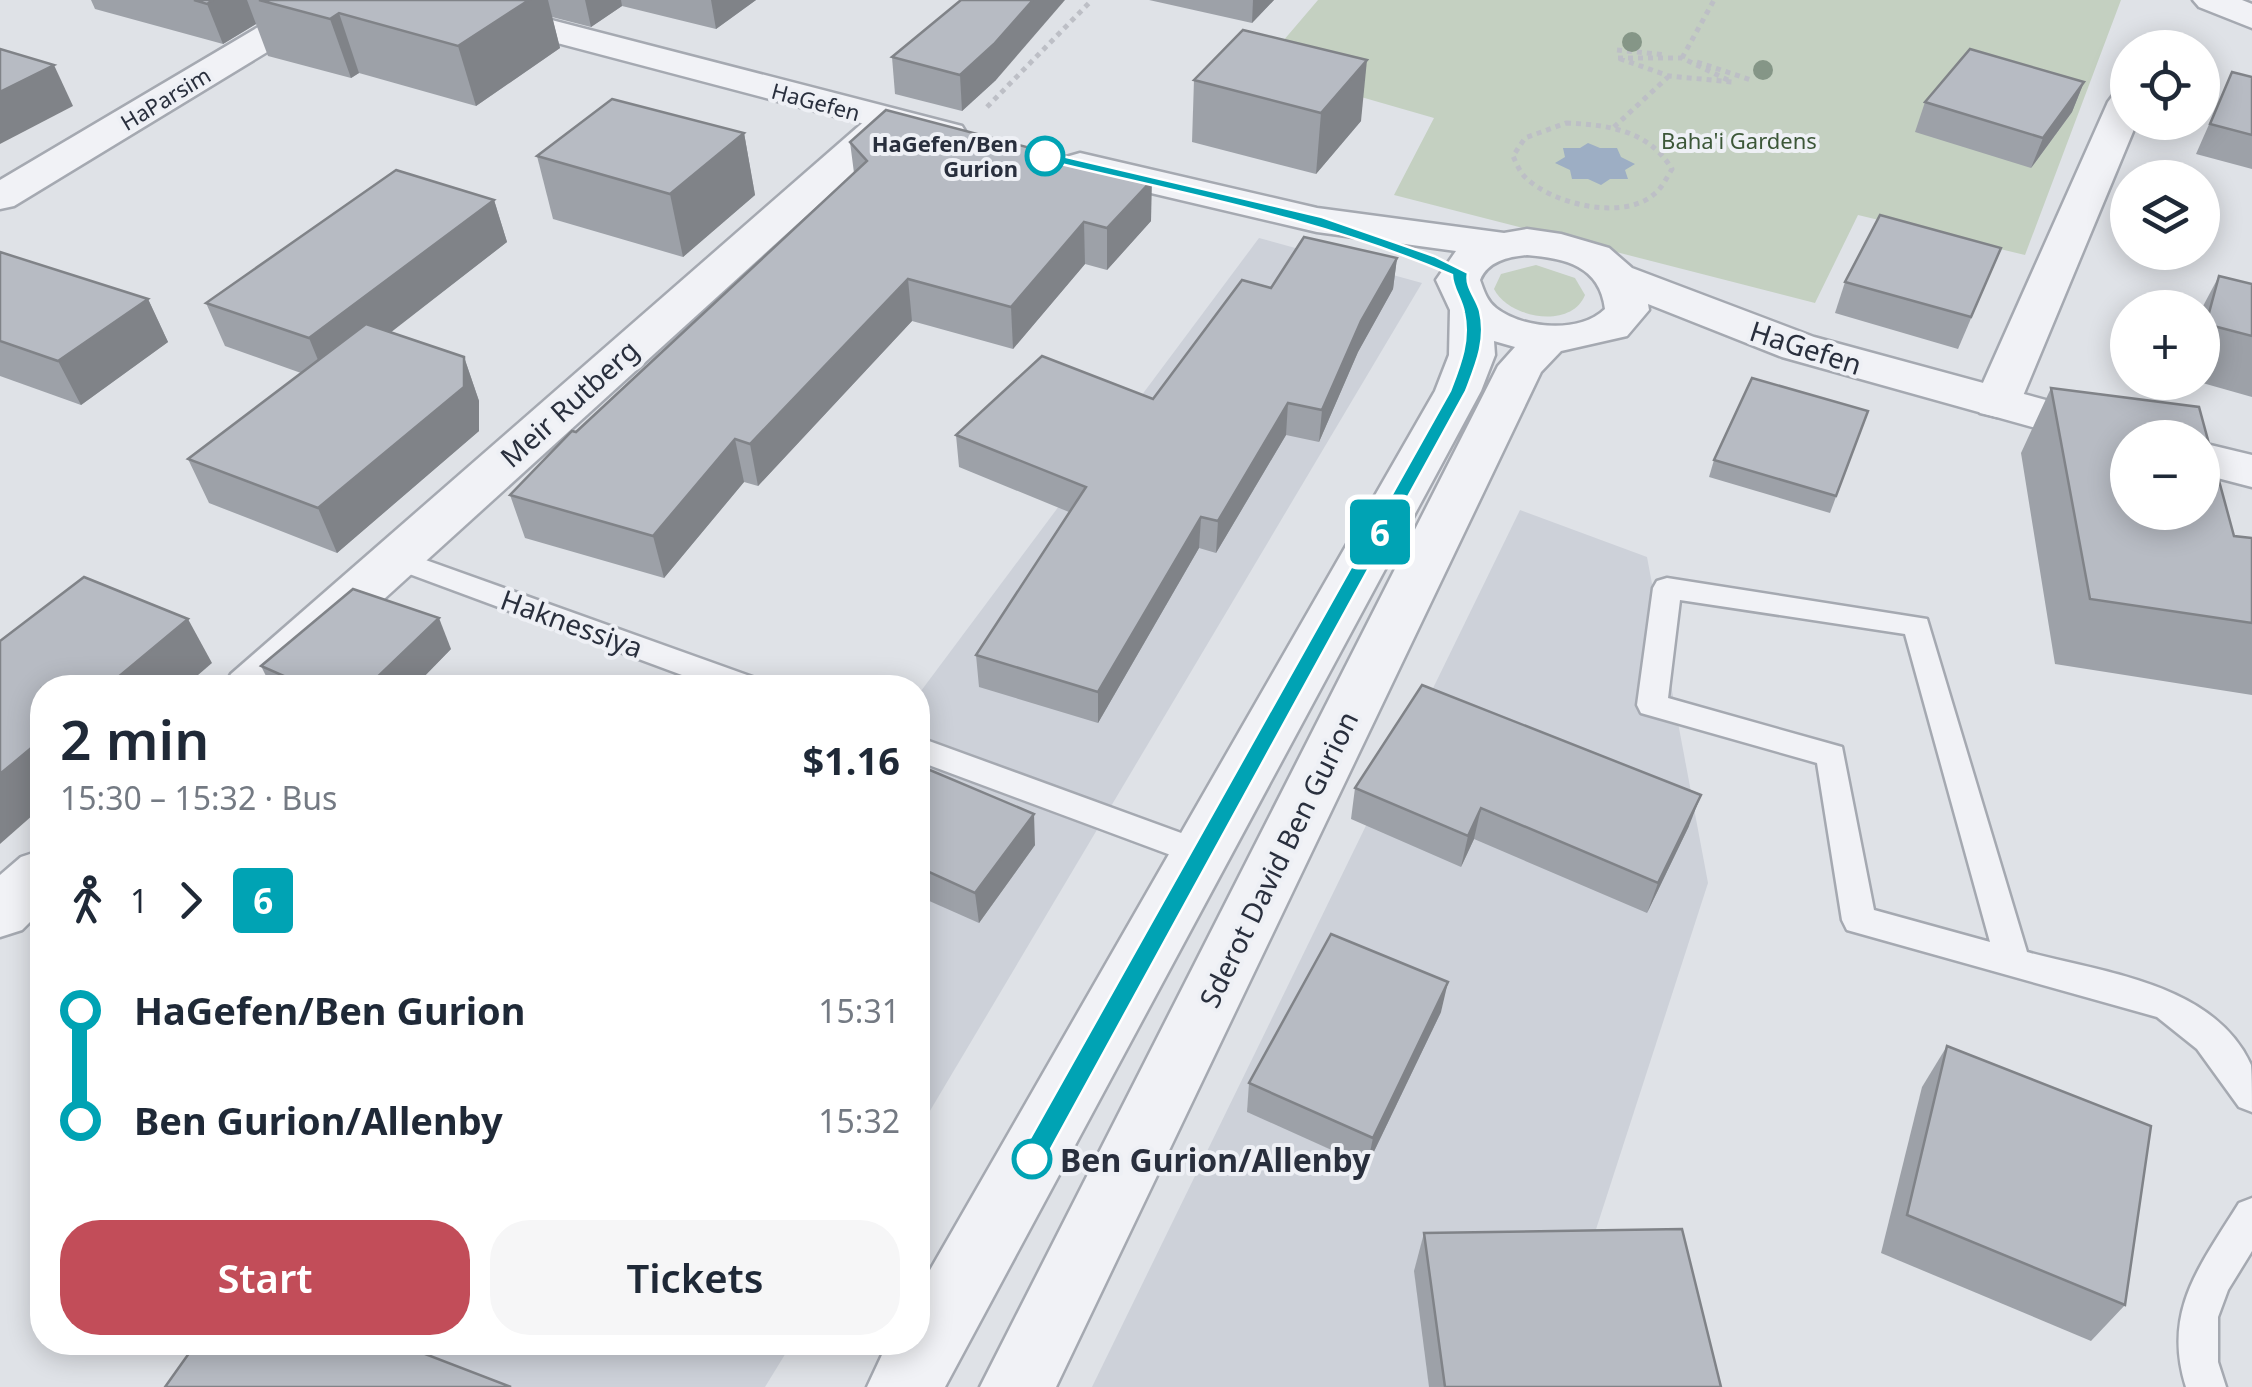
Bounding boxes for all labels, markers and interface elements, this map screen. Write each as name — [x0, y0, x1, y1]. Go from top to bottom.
map controls — [2110, 30, 2220, 530]
button: locate — [2110, 30, 2220, 140]
street label: HaParsim — [114, 59, 216, 137]
street label: HaGefen — [768, 75, 864, 127]
park label: Baha'i Gardens — [1661, 125, 1817, 155]
place label: HaGefen/Ben Gurion — [872, 128, 1018, 183]
marker: HaGefen/Ben Gurion — [1026, 137, 1064, 175]
button: layers — [2110, 160, 2220, 270]
button: + — [2110, 290, 2220, 400]
street label: HaGefen — [1745, 311, 1867, 383]
street label: Meir Rutberg — [492, 331, 646, 475]
button: − — [2110, 420, 2220, 530]
line badge: 6 — [1348, 500, 1412, 564]
text: 6 — [1370, 509, 1390, 556]
street label: Haknessiya — [496, 580, 648, 666]
text: 2 min — [60, 701, 209, 776]
street label: Sderot David Ben Gurion — [1190, 705, 1366, 1013]
text: $1.16 — [802, 734, 900, 786]
text: 15:30 – 15:32 · Bus — [60, 776, 337, 819]
icon: walk — [60, 873, 115, 928]
icon: forward — [163, 873, 218, 928]
text: 6 — [253, 877, 273, 924]
text: 1 — [130, 879, 148, 922]
text: HaGefen/Ben Gurion — [134, 984, 525, 1036]
text: 15:31 — [818, 989, 900, 1032]
text: Ben Gurion/Allenby — [134, 1094, 503, 1146]
text: 15:32 — [818, 1099, 900, 1142]
place label: Ben Gurion/Allenby — [1060, 1138, 1371, 1181]
marker: Ben Gurion/Allenby — [1013, 1140, 1051, 1178]
button: Start — [60, 1220, 470, 1335]
button: Tickets — [490, 1220, 900, 1335]

